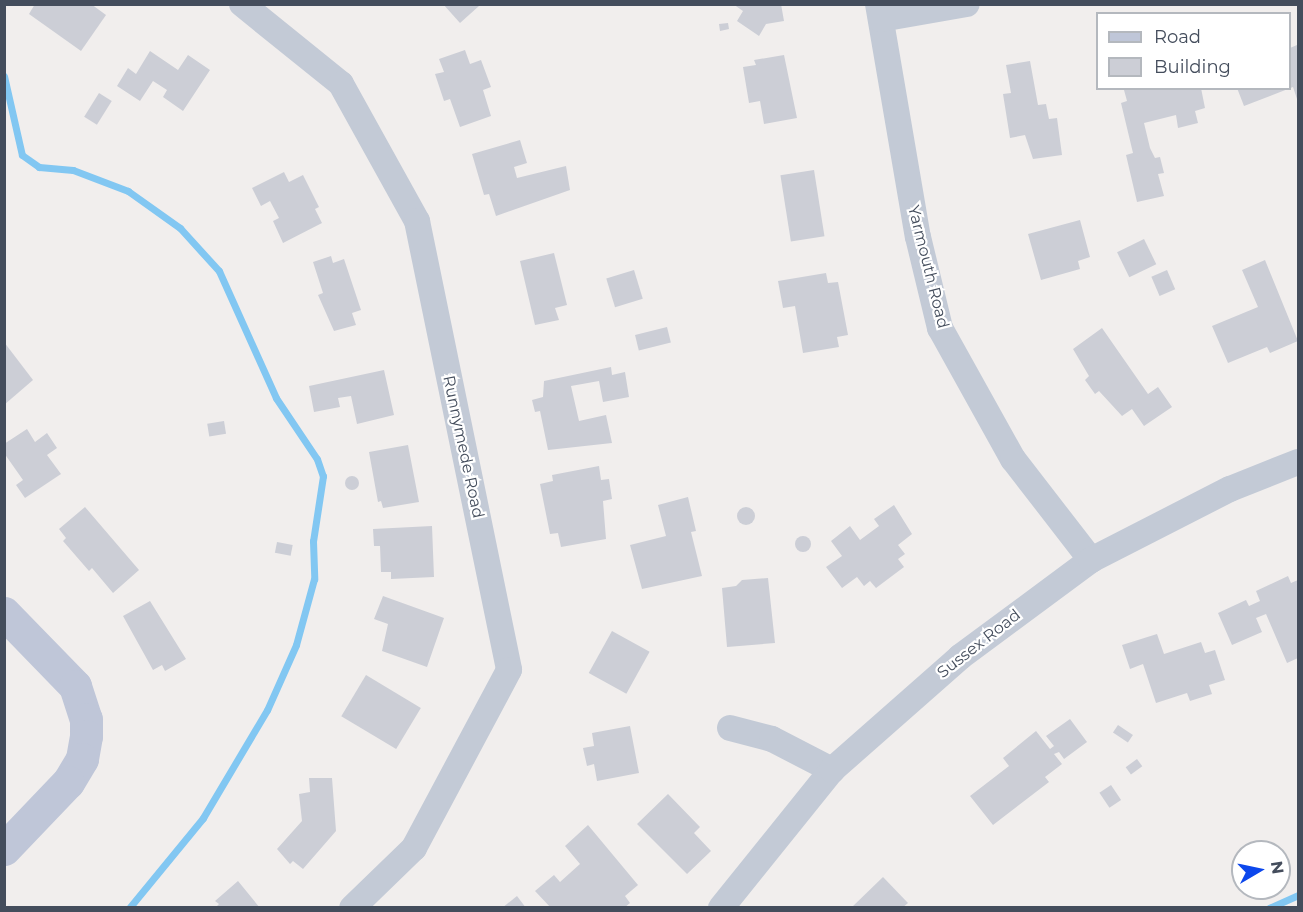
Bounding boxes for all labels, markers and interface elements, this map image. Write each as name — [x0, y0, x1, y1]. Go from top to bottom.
legend — [1096, 12, 1291, 90]
text: Road — [1154, 26, 1201, 48]
text: Building — [1154, 56, 1231, 78]
street label: Yarmouth Road — [903, 204, 953, 330]
street label: Runnymede Road — [438, 374, 488, 520]
street label: Sussex Road — [934, 606, 1024, 682]
north arrow — [1231, 840, 1291, 900]
text: N — [1267, 860, 1288, 875]

